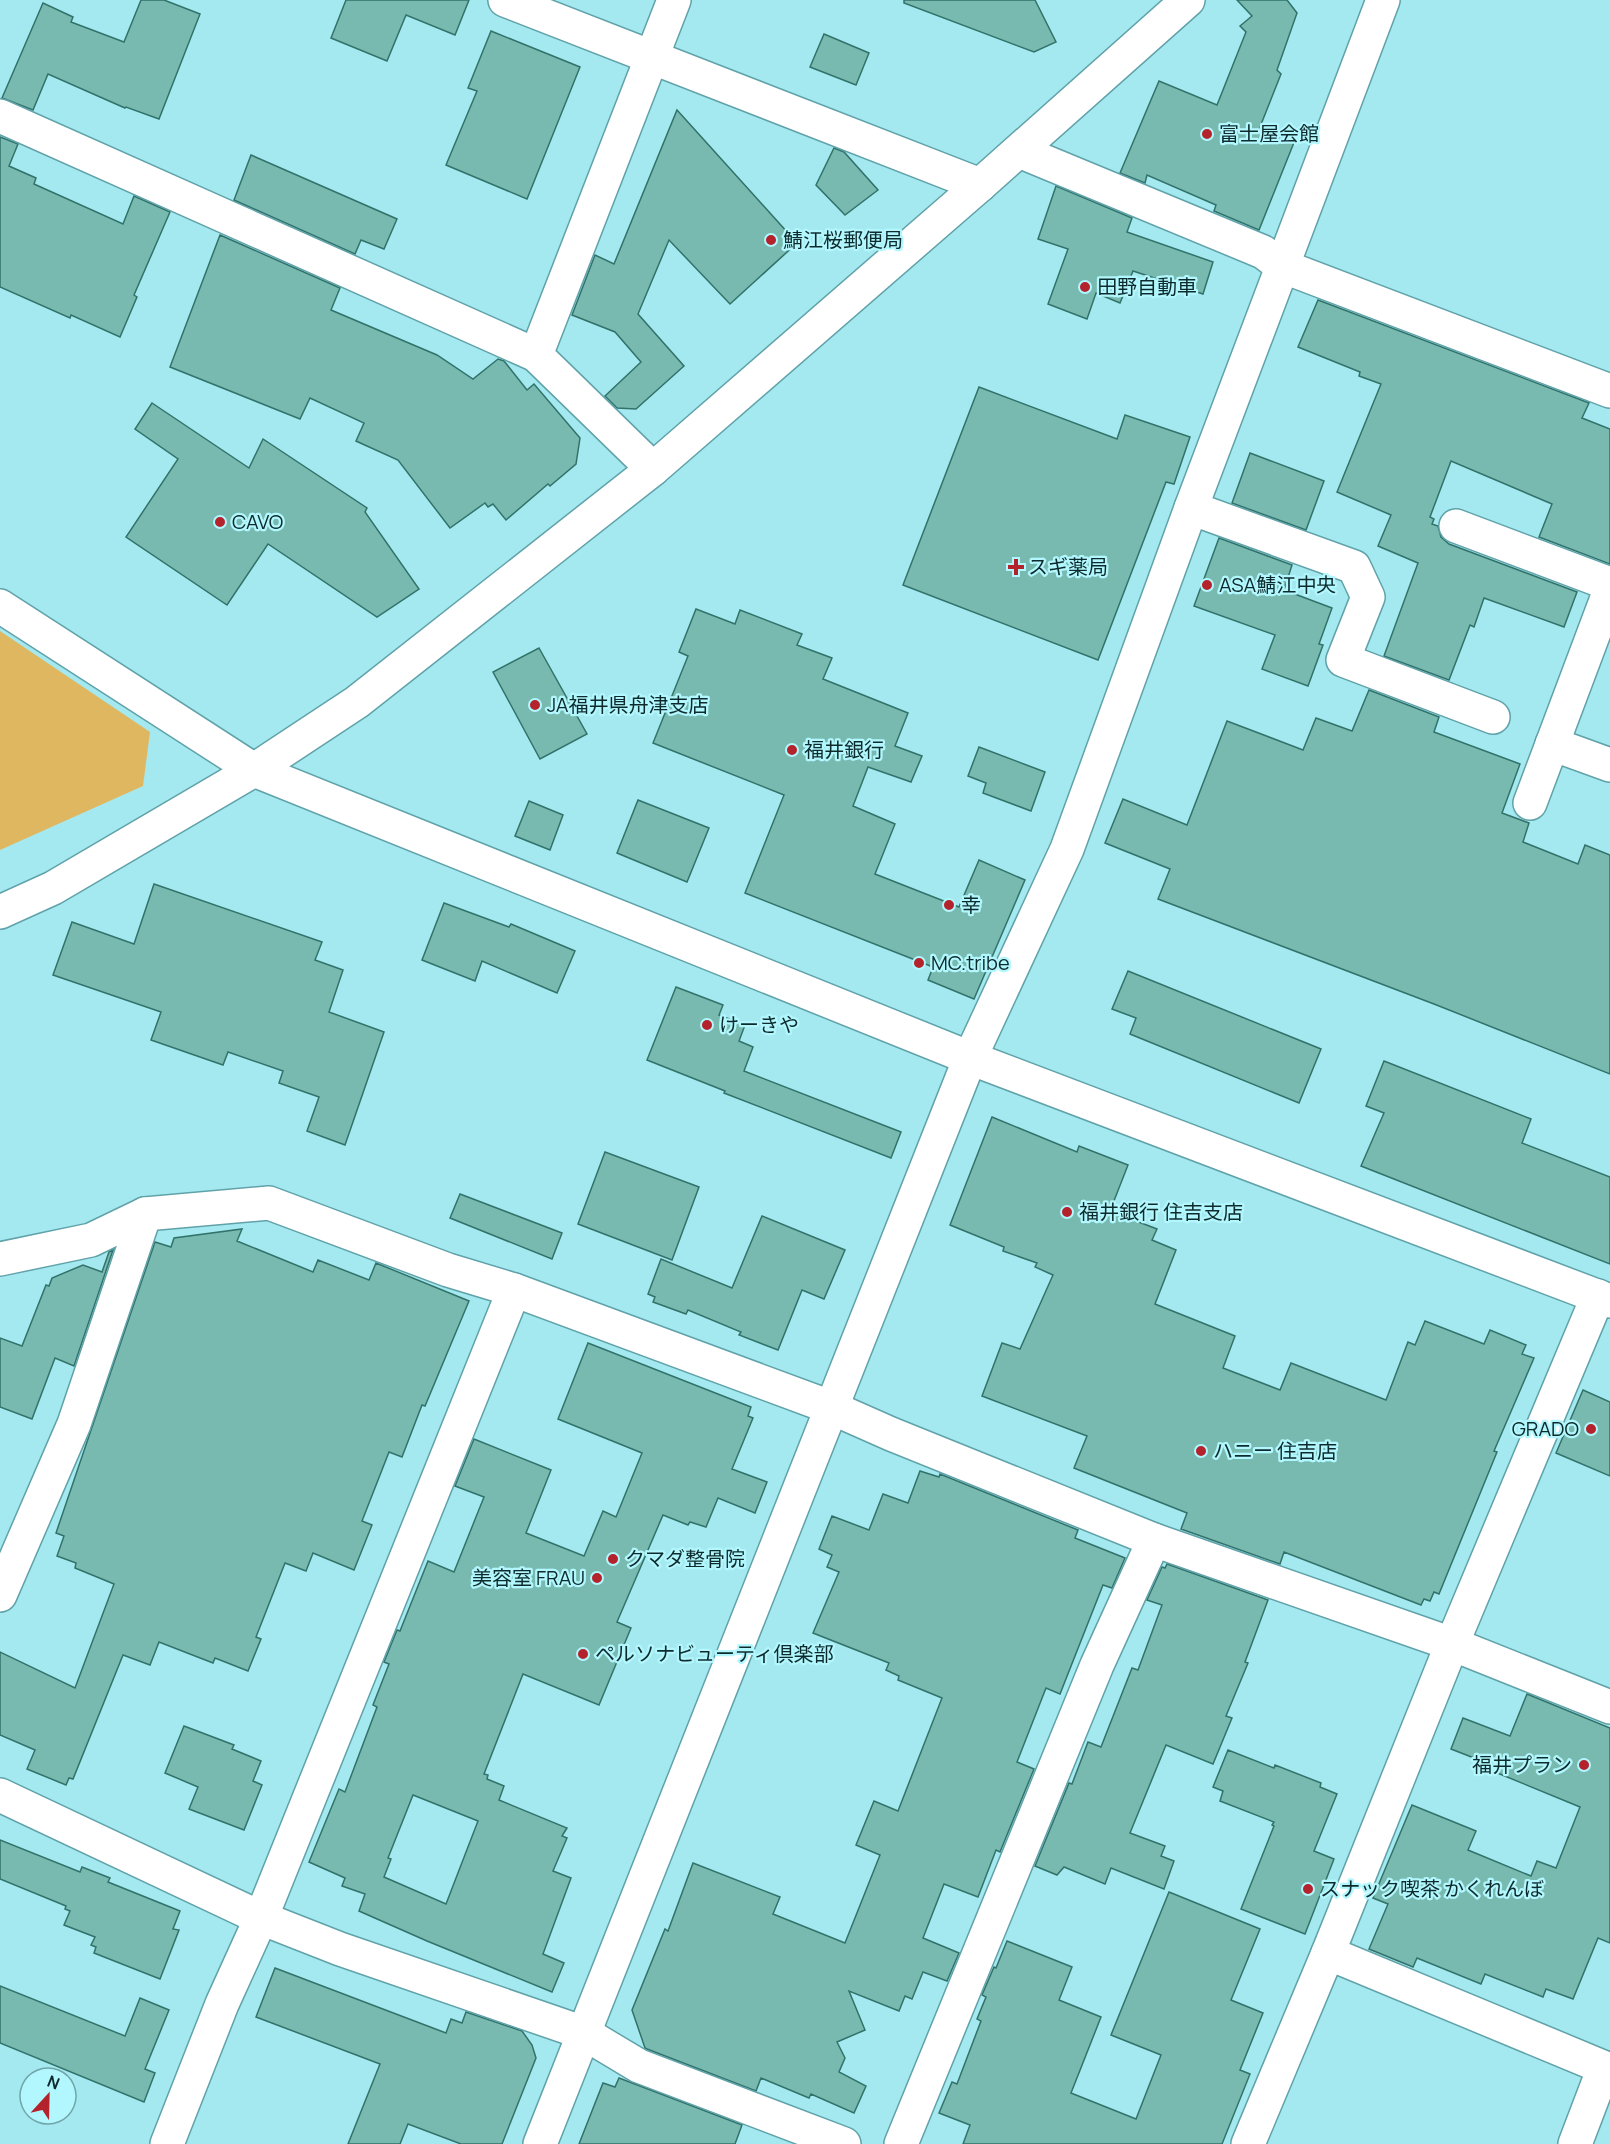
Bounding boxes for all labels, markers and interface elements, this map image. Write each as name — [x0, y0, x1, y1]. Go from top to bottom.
place label: 富士屋会館 — [1219, 120, 1319, 147]
marker: 富士屋会館 — [1200, 127, 1214, 141]
place label: 鯖江桜郵便局 — [783, 226, 903, 253]
marker: 鯖江桜郵便局 — [764, 233, 778, 247]
place label: 田野自動車 — [1097, 273, 1197, 300]
marker: 田野自動車 — [1078, 280, 1092, 294]
place label: CAVO — [232, 508, 283, 535]
marker: CAVO — [213, 515, 227, 529]
place label: スギ薬局 — [1028, 553, 1108, 580]
marker: スギ薬局 — [1009, 560, 1023, 574]
place label: ASA鯖江中央 — [1219, 571, 1336, 598]
marker: ASA鯖江中央 — [1200, 578, 1214, 592]
place label: JA福井県舟津支店 — [547, 691, 709, 718]
marker: JA福井県舟津支店 — [528, 698, 542, 712]
place label: 福井銀行 — [804, 736, 884, 763]
marker: 福井銀行 — [785, 743, 799, 757]
place label: 幸 — [961, 891, 981, 918]
marker: 幸 — [942, 898, 956, 912]
place label: MC.tribe — [931, 949, 1010, 976]
marker: MC.tribe — [912, 956, 926, 970]
place label: けーきや — [719, 1011, 799, 1038]
marker: けーきや — [700, 1018, 714, 1032]
place label: 福井銀行 住吉支店 — [1079, 1198, 1243, 1225]
marker: 福井銀行 住吉支店 — [1060, 1205, 1074, 1219]
place label: GRADO — [1512, 1415, 1579, 1442]
marker: GRADO — [1584, 1422, 1598, 1436]
place label: ハニー 住吉店 — [1213, 1437, 1337, 1464]
marker: ハニー 住吉店 — [1194, 1444, 1208, 1458]
place label: クマダ整骨院 — [625, 1545, 745, 1572]
marker: クマダ整骨院 — [606, 1552, 620, 1566]
place label: 美容室 FRAU — [472, 1564, 585, 1591]
marker: 美容室 FRAU — [590, 1571, 604, 1585]
place label: ペルソナビューティ倶楽部 — [595, 1640, 834, 1667]
marker: ペルソナビューティ倶楽部 — [576, 1647, 590, 1661]
place label: 福井プラン — [1472, 1751, 1572, 1778]
marker: 福井プラン — [1577, 1758, 1591, 1772]
place label: スナック喫茶 かくれんぼ — [1320, 1875, 1544, 1902]
marker: スナック喫茶 かくれんぼ — [1301, 1882, 1315, 1896]
north arrow — [18, 2066, 78, 2126]
text: N — [44, 2070, 63, 2094]

